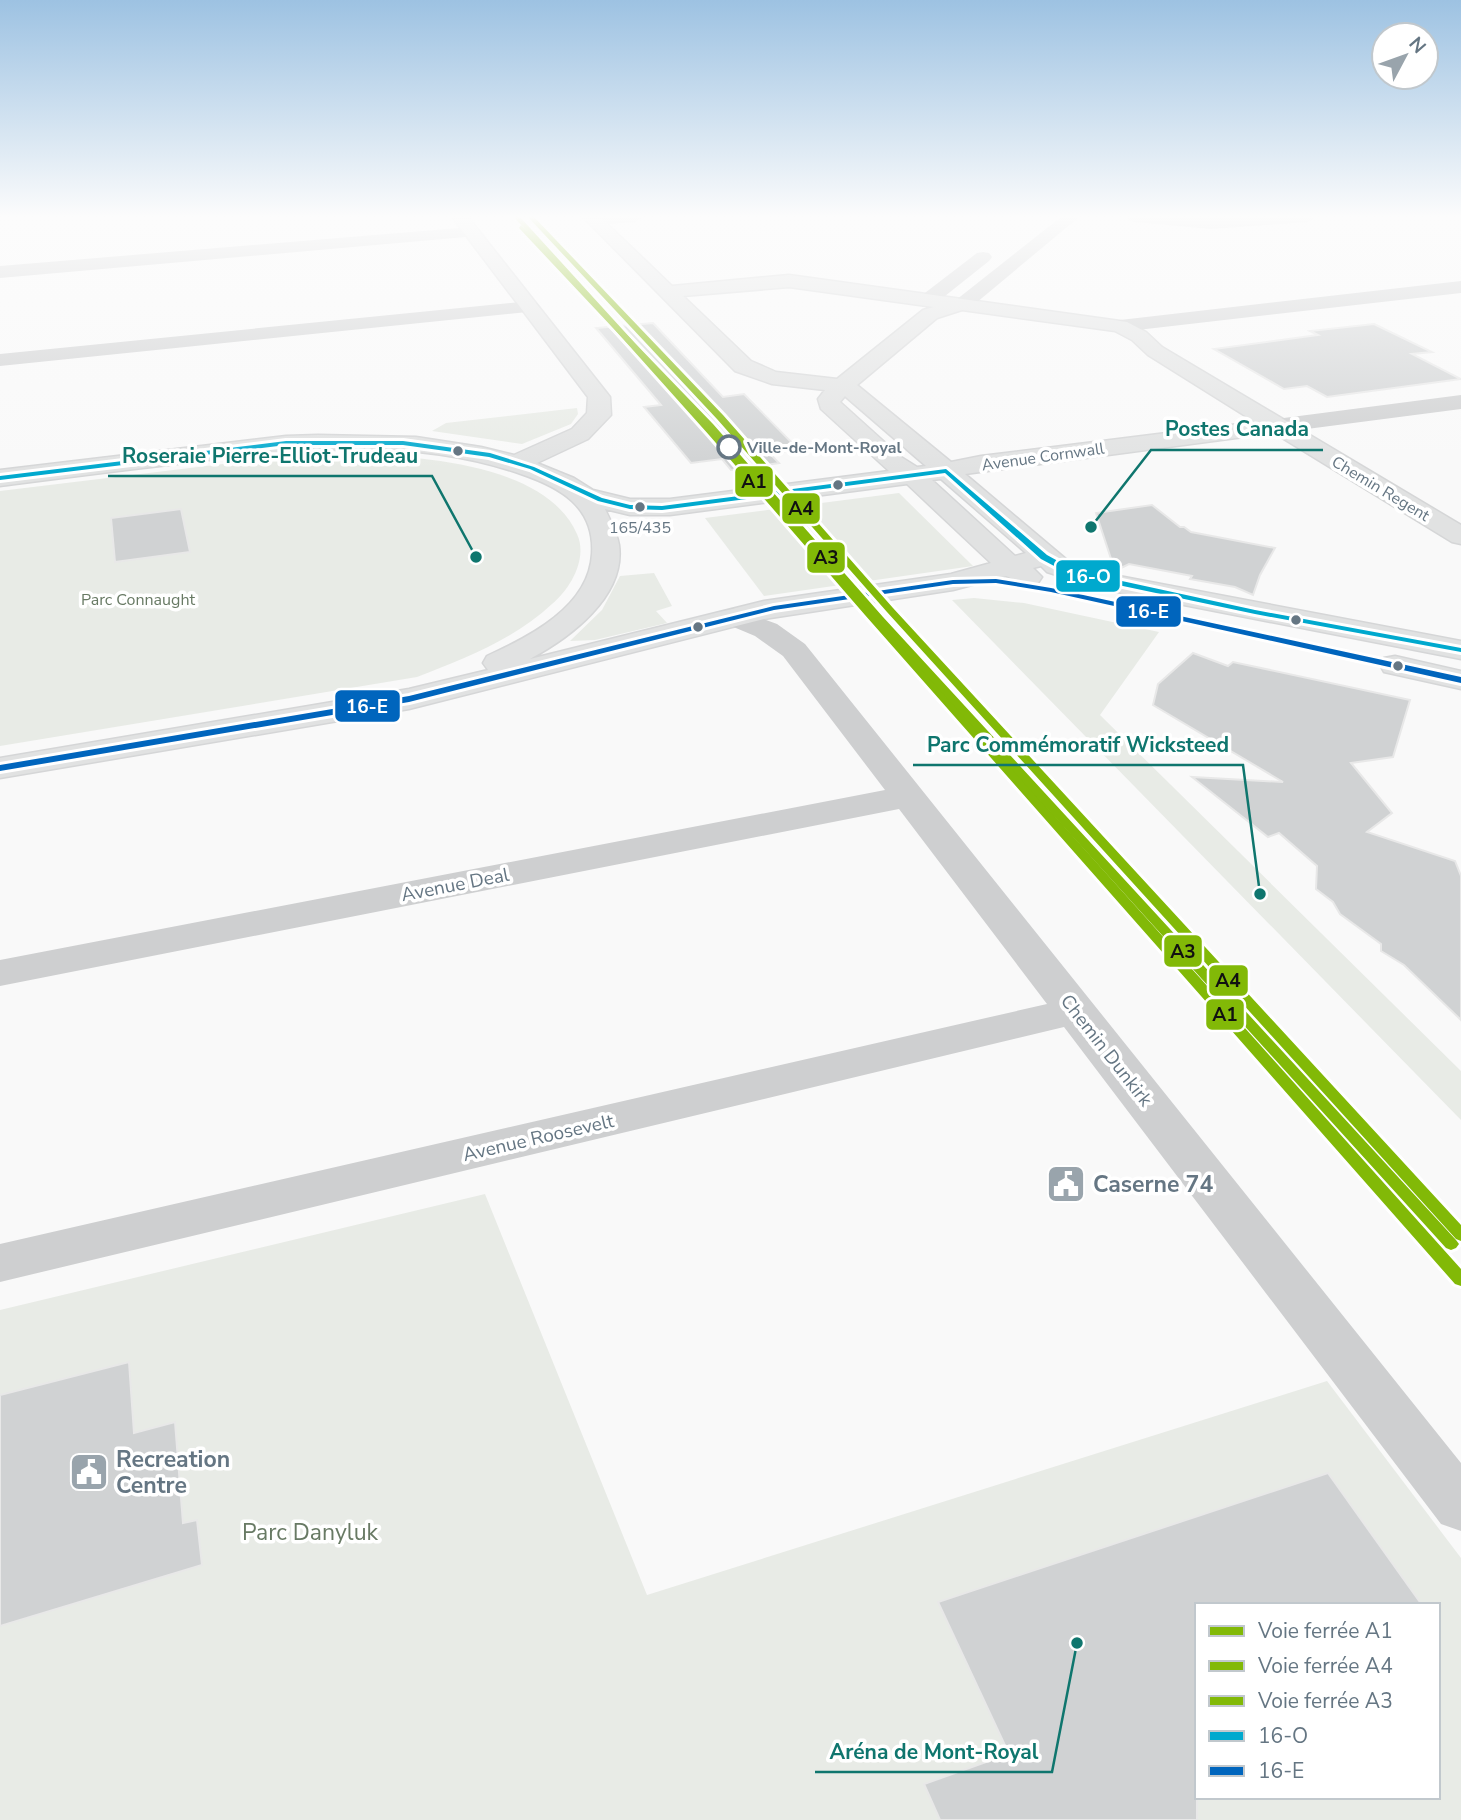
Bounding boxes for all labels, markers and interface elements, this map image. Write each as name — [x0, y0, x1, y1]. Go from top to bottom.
north arrow — [1370, 21, 1440, 91]
text: N — [1403, 32, 1432, 59]
callout: Postes Canada — [1151, 408, 1323, 450]
text: Postes Canada — [1165, 415, 1309, 443]
callout: Roseraie Pierre-Elliot-Trudeau — [108, 434, 432, 476]
marker: Ville-de-Mont-Royal — [717, 435, 741, 459]
place label: Ville-de-Mont-Royal — [746, 437, 902, 459]
street label: Avenue Cornwall — [980, 437, 1106, 476]
text: Roseraie Pierre-Elliot-Trudeau — [122, 442, 418, 470]
unlabelled marker — [451, 444, 465, 458]
street label: Chemin Regent — [1327, 451, 1434, 527]
line badge: A1 — [734, 465, 774, 498]
text: A1 — [741, 469, 767, 495]
unlabelled marker — [831, 478, 845, 492]
line badge: A4 — [781, 492, 821, 525]
text: A4 — [788, 496, 814, 522]
marker: 165/435 — [633, 500, 647, 514]
place label: 165/435 — [609, 517, 671, 539]
line badge: A3 — [806, 541, 846, 574]
text: A3 — [813, 545, 839, 571]
line badge: 16-O — [1055, 559, 1121, 593]
text: 16-O — [1065, 564, 1111, 590]
park label: Parc Connaught — [81, 589, 195, 611]
line badge: 16-E — [1115, 595, 1182, 628]
text: 16-E — [1127, 599, 1169, 625]
unlabelled marker — [1289, 613, 1303, 627]
unlabelled marker — [691, 620, 705, 634]
unlabelled marker — [1391, 659, 1405, 673]
line badge: 16-E — [334, 689, 401, 723]
text: 16-E — [346, 694, 388, 720]
callout: Parc Commémoratif Wicksteed — [913, 723, 1243, 765]
text: Parc Commémoratif Wicksteed — [927, 731, 1229, 759]
street label: Avenue Deal — [399, 862, 512, 908]
line badge: A3 — [1163, 934, 1203, 968]
text: A3 — [1170, 939, 1196, 965]
line badge: A4 — [1208, 964, 1249, 997]
text: A4 — [1215, 968, 1241, 994]
street label: Chemin Dunkirk — [1054, 989, 1159, 1113]
line badge: A1 — [1205, 998, 1245, 1031]
text: A1 — [1212, 1002, 1238, 1028]
street label: Avenue Roosevelt — [460, 1108, 617, 1168]
public building icon: Caserne 74 — [1045, 1163, 1087, 1205]
place label: Caserne 74 — [1093, 1169, 1213, 1200]
place label: Recreation Centre — [116, 1444, 230, 1501]
public building icon: Recreation Centre — [68, 1451, 110, 1493]
park label: Parc Danyluk — [242, 1517, 379, 1548]
legend — [1195, 1603, 1440, 1799]
text: Voie ferrée A1 — [1257, 1617, 1393, 1645]
text: Voie ferrée A4 — [1257, 1652, 1393, 1680]
text: Voie ferrée A3 — [1257, 1687, 1393, 1715]
text: 16-O — [1258, 1722, 1308, 1750]
callout: Aréna de Mont-Royal — [815, 1730, 1052, 1772]
text: Aréna de Mont-Royal — [830, 1738, 1039, 1766]
text: 16-E — [1258, 1757, 1304, 1785]

